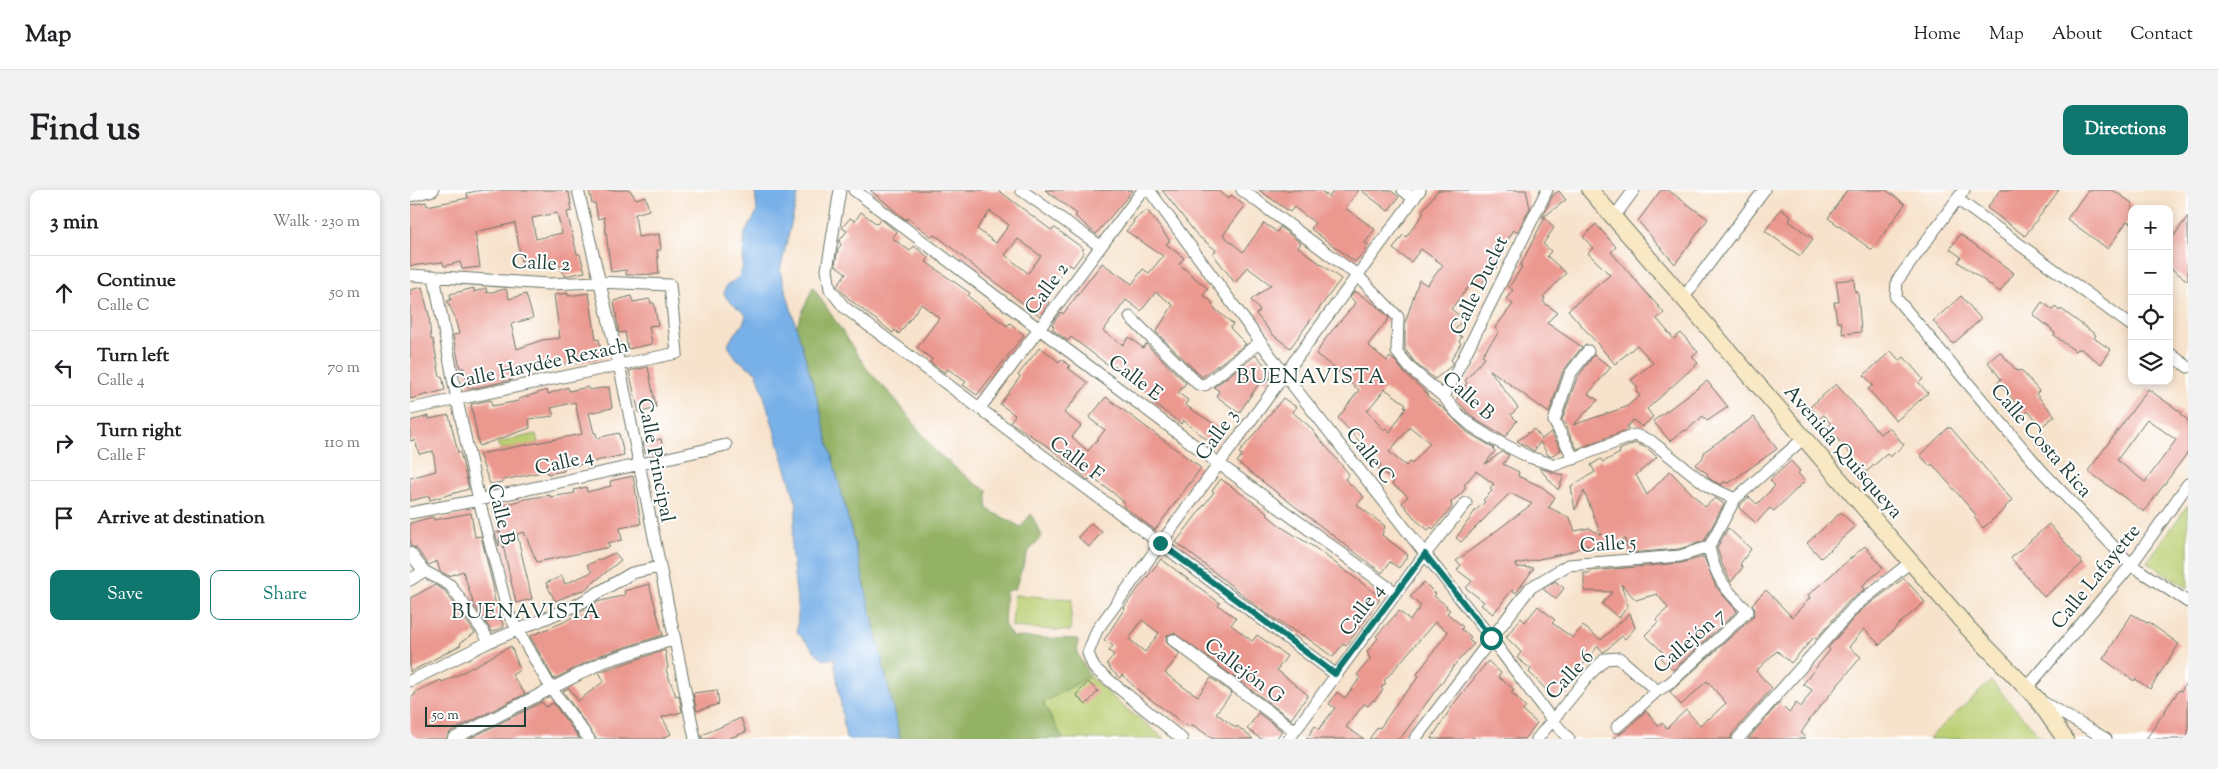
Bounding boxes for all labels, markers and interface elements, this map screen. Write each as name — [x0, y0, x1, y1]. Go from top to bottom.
text: Map — [25, 18, 71, 52]
text: Home — [1914, 22, 1961, 48]
text: Map — [1989, 22, 2024, 48]
text: About — [2052, 22, 2102, 48]
text: Contact — [2130, 22, 2193, 48]
text: Find us — [30, 105, 140, 156]
button: Directions — [2063, 105, 2188, 155]
map controls — [2128, 205, 2173, 385]
button: + — [2128, 205, 2173, 250]
text: 3 min — [50, 208, 99, 238]
text: Walk · 230 m — [273, 211, 360, 234]
street label: Calle Duclet — [1444, 231, 1517, 341]
street label: Calle 2 — [511, 248, 571, 281]
button: − — [2128, 250, 2173, 295]
street label: Calle 2 — [1019, 257, 1077, 322]
text: Continue — [97, 268, 176, 295]
icon: ahead — [50, 279, 78, 307]
text: 50 m — [329, 282, 360, 305]
text: Calle C — [97, 295, 150, 318]
button: locate — [2128, 295, 2173, 340]
street label: Calle Haydée Rexach — [448, 332, 632, 398]
button: layers — [2128, 340, 2173, 385]
text: Turn left — [97, 343, 169, 370]
street label: Calle E — [1101, 349, 1168, 409]
icon: left — [50, 354, 78, 382]
text: 70 m — [327, 357, 360, 380]
district label: BUENAVISTA — [1236, 363, 1386, 393]
street label: Calle B — [1435, 365, 1500, 429]
text: Calle 4 — [97, 370, 145, 393]
street label: Calle Costa Rica — [1982, 378, 2098, 505]
street label: Avenida Quisqueya — [1776, 379, 1909, 526]
street label: Calle Principal — [628, 396, 681, 525]
street label: Calle 3 — [1189, 404, 1247, 467]
text: Turn right — [97, 418, 181, 445]
street label: Calle C — [1337, 422, 1401, 491]
icon: right — [50, 429, 78, 457]
street label: Calle F — [1043, 430, 1108, 490]
text: 110 m — [324, 432, 360, 455]
street label: Calle 4 — [532, 443, 597, 484]
text: Calle F — [97, 445, 146, 468]
street label: Calle B — [478, 481, 521, 549]
icon: arrive — [50, 504, 78, 532]
text: Arrive at destination — [97, 505, 265, 532]
street label: Calle Lafayette — [2045, 519, 2149, 637]
street label: Calle 5 — [1579, 529, 1637, 562]
route end — [1149, 532, 1172, 555]
button: Save — [50, 570, 200, 620]
button: Share — [210, 570, 360, 620]
street label: Calle 4 — [1333, 578, 1393, 643]
district label: BUENAVISTA — [451, 598, 601, 628]
street label: Callejón 7 — [1648, 602, 1733, 682]
route start — [1480, 627, 1503, 650]
street label: Callejón G — [1197, 632, 1290, 712]
street label: Calle 6 — [1540, 644, 1602, 707]
scale bar — [425, 704, 526, 727]
text: 50 m — [432, 706, 459, 726]

